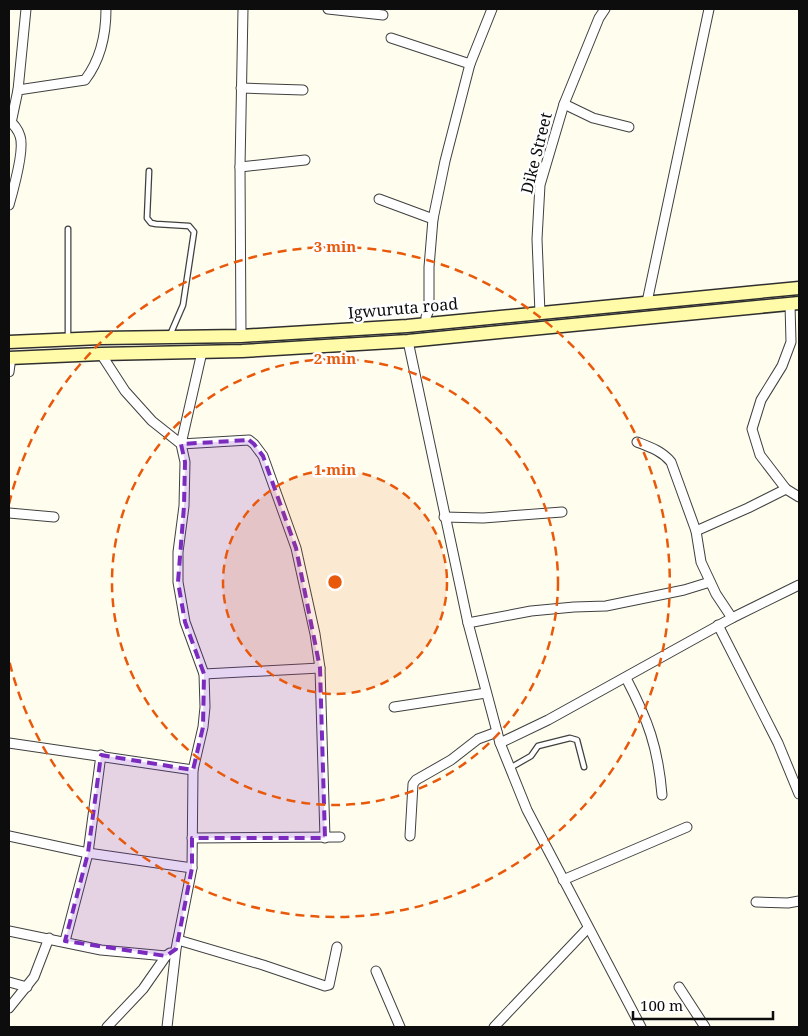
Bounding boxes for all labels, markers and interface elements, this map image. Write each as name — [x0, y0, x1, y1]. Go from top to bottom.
street label: Dike Street — [515, 110, 557, 196]
text: 3 min — [314, 236, 356, 256]
street label: Igwuruta road — [347, 292, 459, 324]
text: 2 min — [314, 348, 356, 368]
text: 1 min — [314, 459, 356, 479]
centre of rings — [326, 573, 344, 591]
scale bar — [633, 988, 773, 1020]
text: 100 m — [640, 995, 683, 1015]

